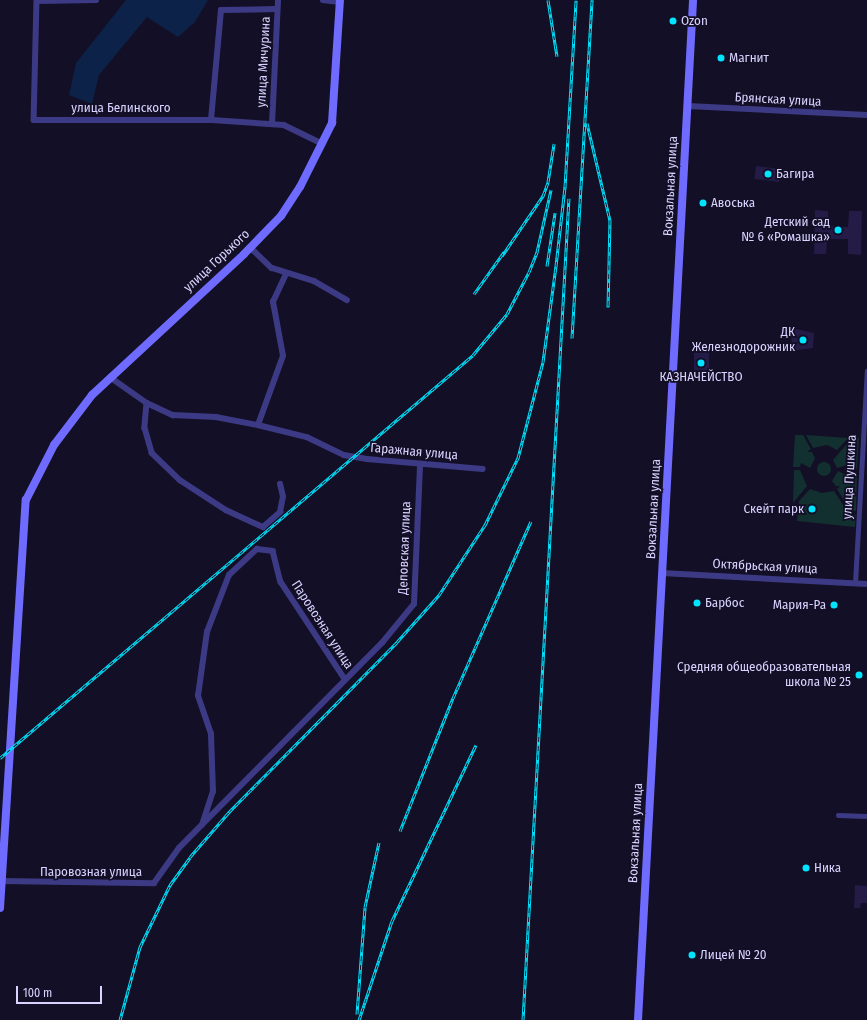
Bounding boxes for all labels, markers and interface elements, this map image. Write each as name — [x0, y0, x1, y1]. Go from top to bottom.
place label: Ozon — [681, 13, 708, 29]
street label: улица Мичурина — [254, 16, 274, 108]
marker: Ozon — [668, 16, 678, 26]
place label: Магнит — [729, 50, 769, 66]
marker: Магнит — [716, 53, 726, 63]
street label: Брянская улица — [734, 90, 822, 110]
street label: улица Белинского — [71, 100, 171, 116]
street label: Вокзальная улица — [661, 136, 681, 236]
place label: Багира — [776, 166, 814, 182]
marker: Багира — [763, 169, 773, 179]
place label: Авоська — [711, 195, 755, 211]
marker: Авоська — [698, 198, 708, 208]
place label: Детский сад № 6 «Ромашка» — [741, 215, 830, 246]
marker: Детский сад № 6 «Ромашка» — [833, 225, 843, 235]
street label: улица Горького — [181, 227, 253, 295]
place label: ДК Железнодорожник — [692, 325, 795, 356]
marker: ДК Железнодорожник — [798, 335, 808, 345]
marker: КАЗНАЧЕЙСТВО — [696, 358, 706, 368]
place label: КАЗНАЧЕЙСТВО — [659, 369, 743, 385]
street label: улица Пушкина — [840, 434, 860, 520]
street label: Гаражная улица — [370, 440, 458, 464]
street label: Вокзальная улица — [644, 459, 664, 559]
street label: Деповская улица — [396, 501, 414, 595]
place label: Скейт парк — [744, 501, 804, 517]
marker: Скейт парк — [807, 504, 817, 514]
street label: Октябрьская улица — [712, 556, 818, 578]
street label: Паровозная улица — [288, 578, 356, 672]
place label: Барбос — [705, 595, 744, 611]
place label: Мария-Ра — [773, 597, 826, 613]
marker: Барбос — [692, 598, 702, 608]
marker: Мария-Ра — [829, 600, 839, 610]
place label: Средняя общеобразовательная школа № 25 — [677, 660, 851, 691]
marker: Средняя общеобразовательная школа № 25 — [854, 670, 864, 680]
street label: Вокзальная улица — [626, 783, 646, 883]
place label: Ника — [814, 860, 841, 876]
marker: Ника — [801, 863, 811, 873]
street label: Паровозная улица — [40, 864, 142, 880]
place label: Лицей № 20 — [700, 947, 766, 963]
marker: Лицей № 20 — [687, 950, 697, 960]
scale bar — [18, 978, 104, 1004]
text: 100 m — [23, 986, 52, 1000]

